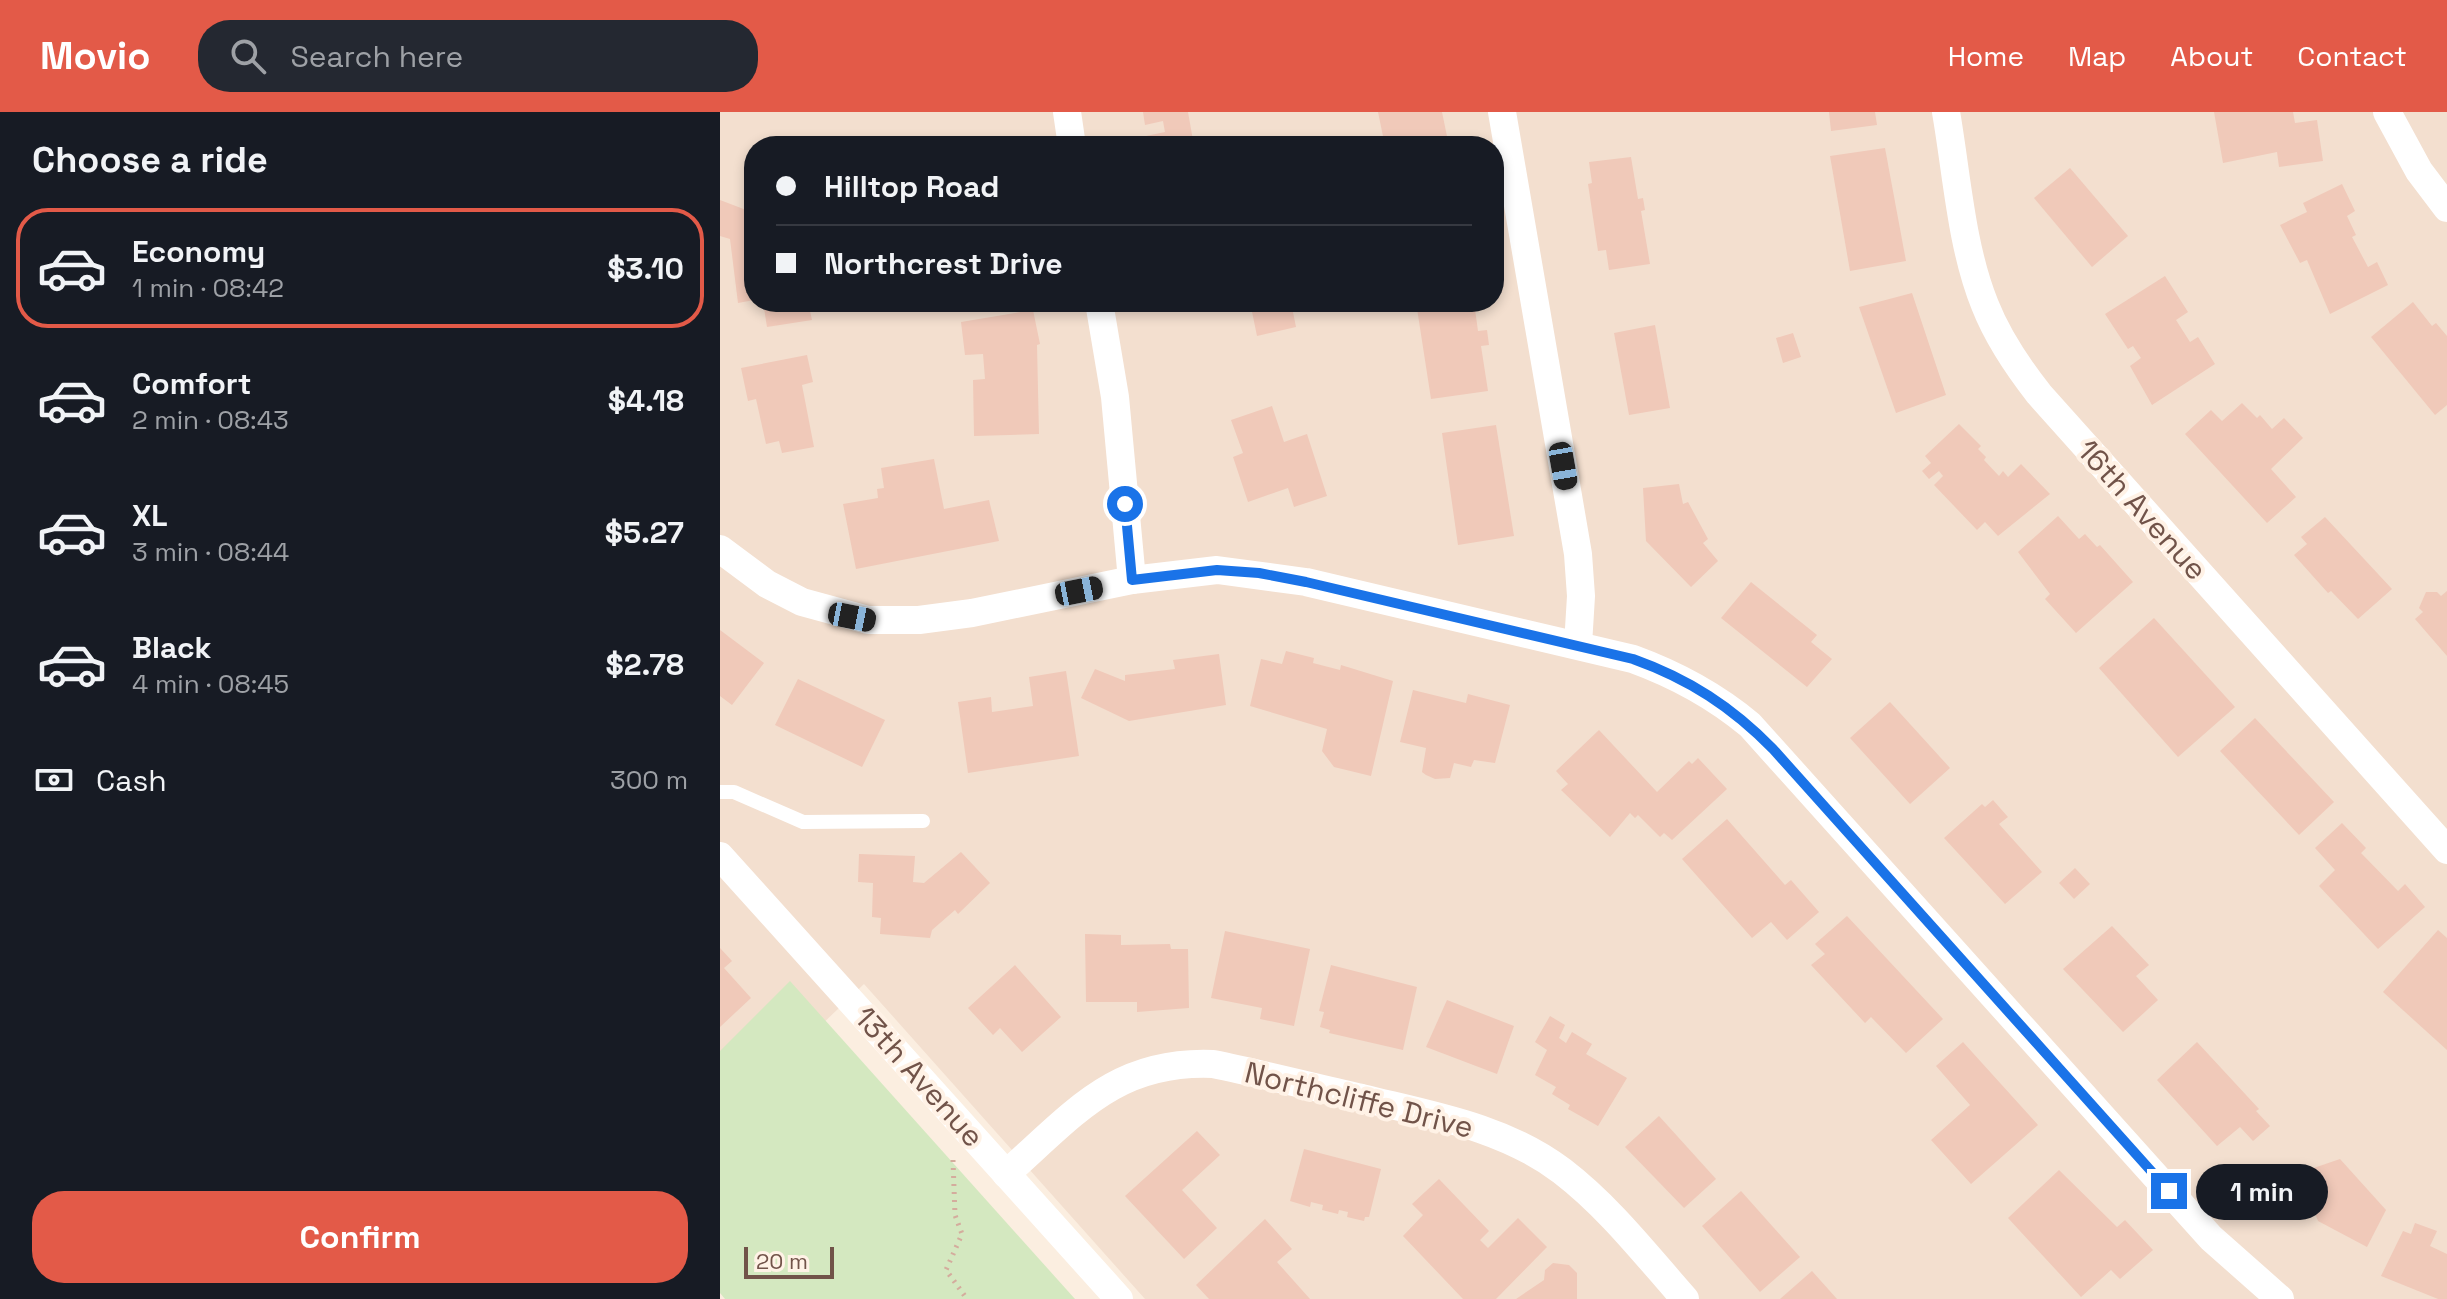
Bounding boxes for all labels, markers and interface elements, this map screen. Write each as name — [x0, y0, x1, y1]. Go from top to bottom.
search box — [198, 20, 758, 92]
text: Movio — [40, 32, 150, 80]
icon: search — [226, 34, 270, 78]
text: Search here — [290, 37, 463, 76]
text: Home — [1948, 38, 2024, 74]
text: Map — [2068, 38, 2126, 74]
text: About — [2170, 38, 2253, 74]
text: Contact — [2297, 38, 2407, 74]
text: Choose a ride — [32, 137, 268, 183]
text: Hilltop Road — [824, 167, 999, 206]
icon: car — [36, 232, 108, 304]
text: Economy — [132, 232, 265, 271]
text: Northcrest Drive — [824, 244, 1063, 283]
text: $3.10 — [607, 249, 684, 288]
text: 1 min · 08:42 — [132, 271, 284, 305]
icon: car — [36, 364, 108, 436]
text: Comfort — [132, 364, 251, 403]
text: $4.18 — [608, 381, 684, 420]
text: 2 min · 08:43 — [132, 403, 289, 437]
street label: 16th Avenue — [2069, 431, 2216, 588]
car — [1547, 440, 1579, 492]
route start — [1107, 486, 1143, 522]
icon: car — [36, 496, 108, 568]
text: XL — [132, 496, 168, 535]
text: $5.27 — [605, 513, 684, 552]
text: 3 min · 08:44 — [132, 535, 289, 569]
car — [1053, 575, 1105, 607]
car — [826, 601, 878, 633]
icon: car — [36, 628, 108, 700]
text: Black — [132, 628, 211, 667]
text: $2.78 — [605, 645, 684, 684]
text: 4 min · 08:45 — [132, 667, 289, 701]
icon: cash — [32, 758, 76, 802]
text: Cash — [96, 761, 167, 800]
text: 300 m — [610, 763, 688, 797]
street label: 13th Avenue — [846, 998, 993, 1155]
street label: Northcliffe Drive — [1241, 1052, 1477, 1147]
callout: 1 min — [2197, 1163, 2329, 1219]
route end — [2151, 1173, 2187, 1209]
text: 1 min — [2230, 1175, 2294, 1209]
button: Confirm — [32, 1191, 688, 1283]
scale bar — [744, 1243, 834, 1279]
text: 20 m — [756, 1247, 808, 1275]

